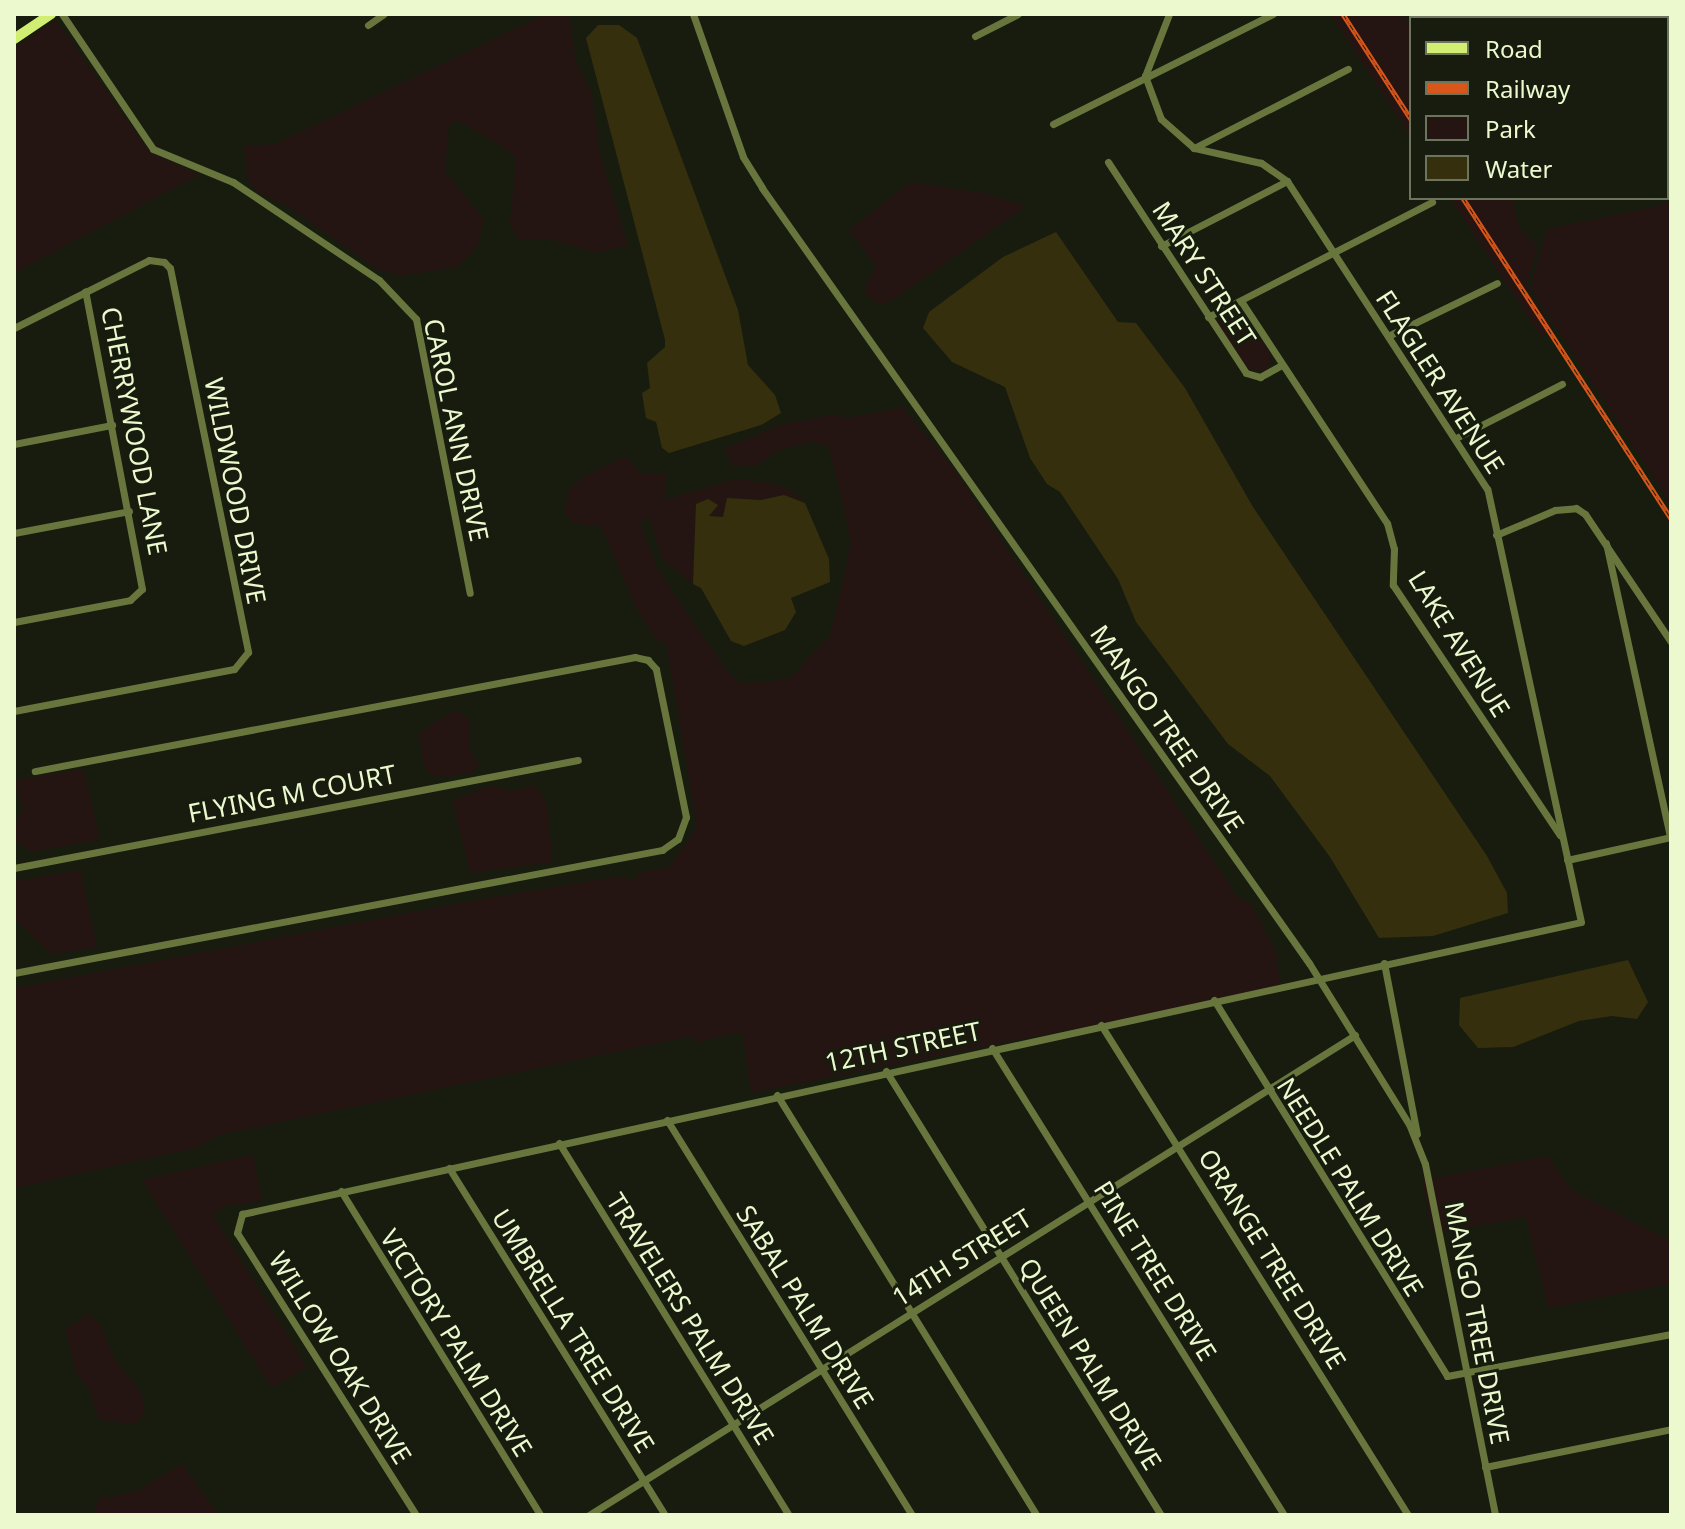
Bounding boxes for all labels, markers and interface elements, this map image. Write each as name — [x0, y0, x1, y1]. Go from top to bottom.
legend — [1409, 16, 1669, 200]
text: Road — [1485, 32, 1543, 65]
text: Railway — [1485, 72, 1570, 105]
text: Park — [1485, 112, 1536, 145]
text: Water — [1485, 152, 1552, 185]
street label: MARY STREET — [1146, 196, 1262, 352]
street label: FLAGLER AVENUE — [1369, 285, 1511, 479]
street label: CHERRYWOOD LANE — [95, 304, 173, 558]
street label: CAROL ANN DRIVE — [417, 316, 495, 544]
street label: WILDWOOD DRIVE — [198, 375, 272, 607]
street label: LAKE AVENUE — [1402, 565, 1516, 723]
street label: MANGO TREE DRIVE — [1084, 619, 1250, 839]
street label: FLYING M COURT — [185, 759, 399, 829]
street label: 12TH STREET — [822, 1015, 984, 1079]
street label: NEEDLE PALM DRIVE — [1270, 1072, 1430, 1302]
street label: ORANGE TREE DRIVE — [1192, 1143, 1352, 1375]
street label: PINE TREE DRIVE — [1087, 1175, 1223, 1367]
street label: TRAVELERS PALM DRIVE — [600, 1188, 780, 1450]
street label: MANGO TREE DRIVE — [1438, 1199, 1516, 1447]
street label: SABAL PALM DRIVE — [730, 1200, 880, 1414]
street label: 14TH STREET — [887, 1203, 1037, 1313]
street label: UMBRELLA TREE DRIVE — [485, 1204, 661, 1458]
street label: VICTORY PALM DRIVE — [373, 1224, 539, 1462]
street label: WILLOW OAK DRIVE — [262, 1246, 418, 1470]
street label: QUEEN PALM DRIVE — [1012, 1252, 1168, 1476]

